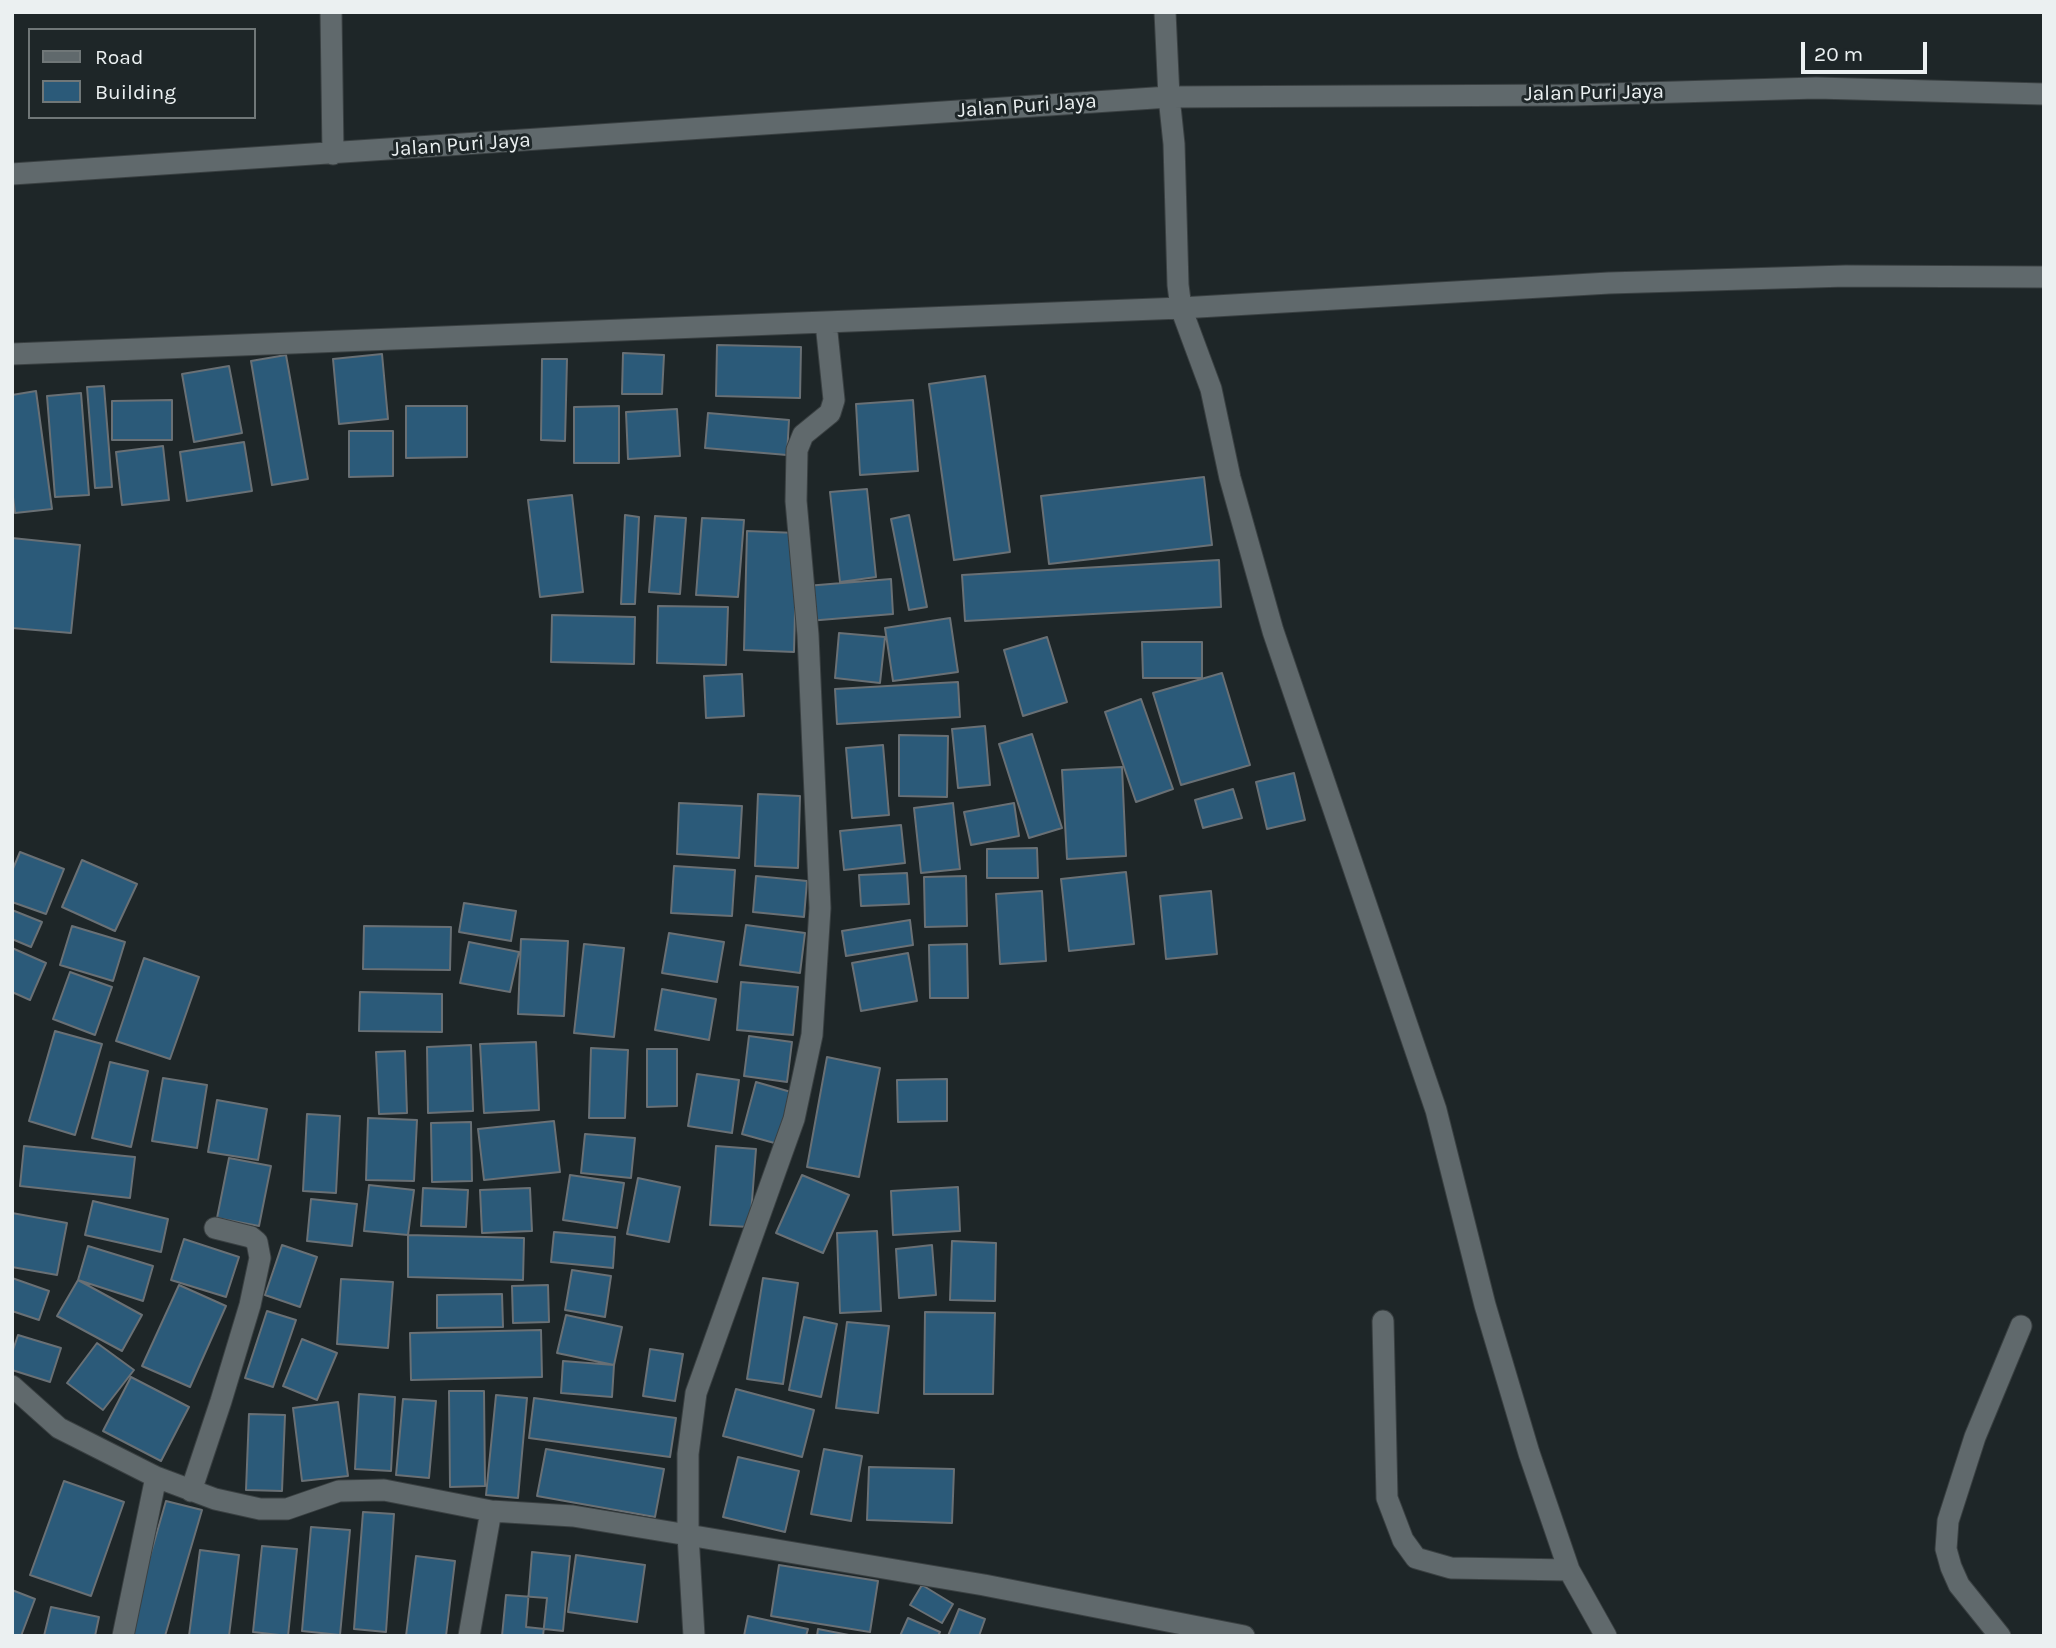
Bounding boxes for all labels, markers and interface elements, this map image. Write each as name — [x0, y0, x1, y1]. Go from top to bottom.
legend — [28, 28, 256, 119]
scale bar — [1804, 28, 1930, 72]
text: 20 m — [1814, 42, 1863, 66]
text: Road — [95, 45, 143, 69]
street label: Jalan Puri Jaya — [1524, 79, 1664, 107]
text: Building — [95, 80, 176, 104]
street label: Jalan Puri Jaya — [956, 89, 1098, 123]
street label: Jalan Puri Jaya — [390, 128, 532, 162]

